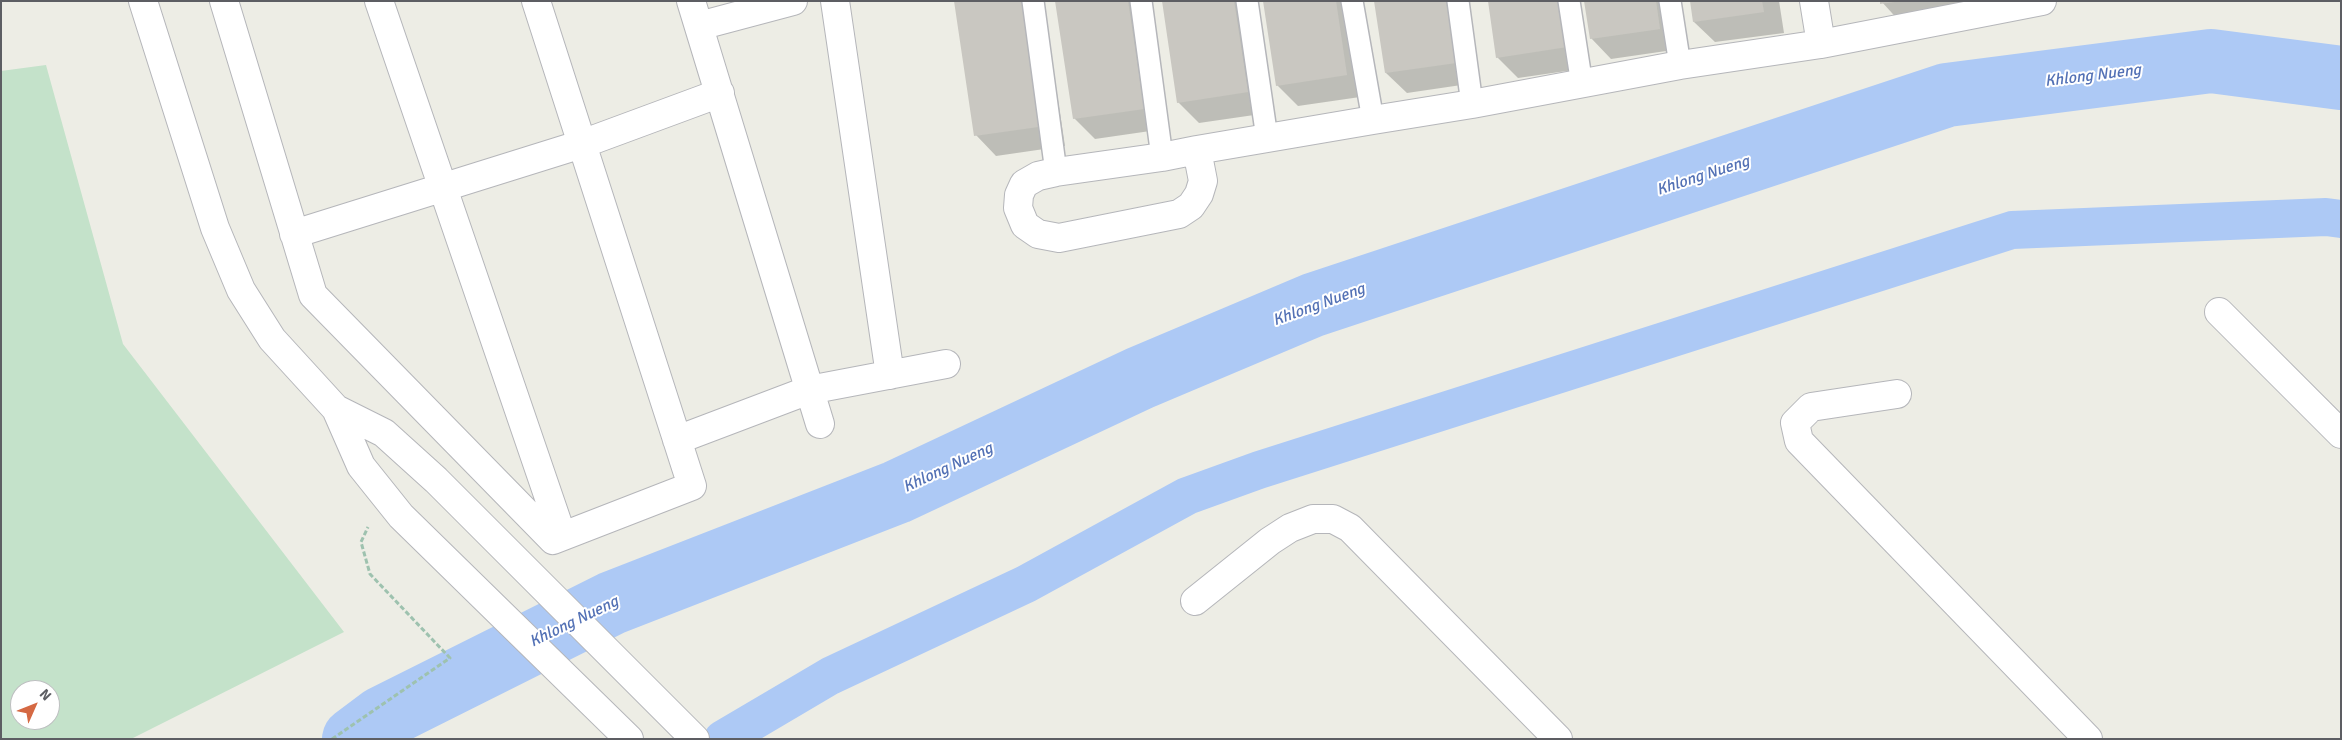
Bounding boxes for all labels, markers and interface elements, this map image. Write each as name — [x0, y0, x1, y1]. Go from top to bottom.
water label: Khlong Nueng — [2044, 61, 2142, 91]
water label: Khlong Nueng — [1654, 152, 1752, 200]
water label: Khlong Nueng — [1270, 279, 1368, 331]
water label: Khlong Nueng — [900, 439, 996, 497]
water label: Khlong Nueng — [526, 592, 622, 652]
north arrow — [10, 680, 60, 730]
text: N — [36, 686, 55, 704]

